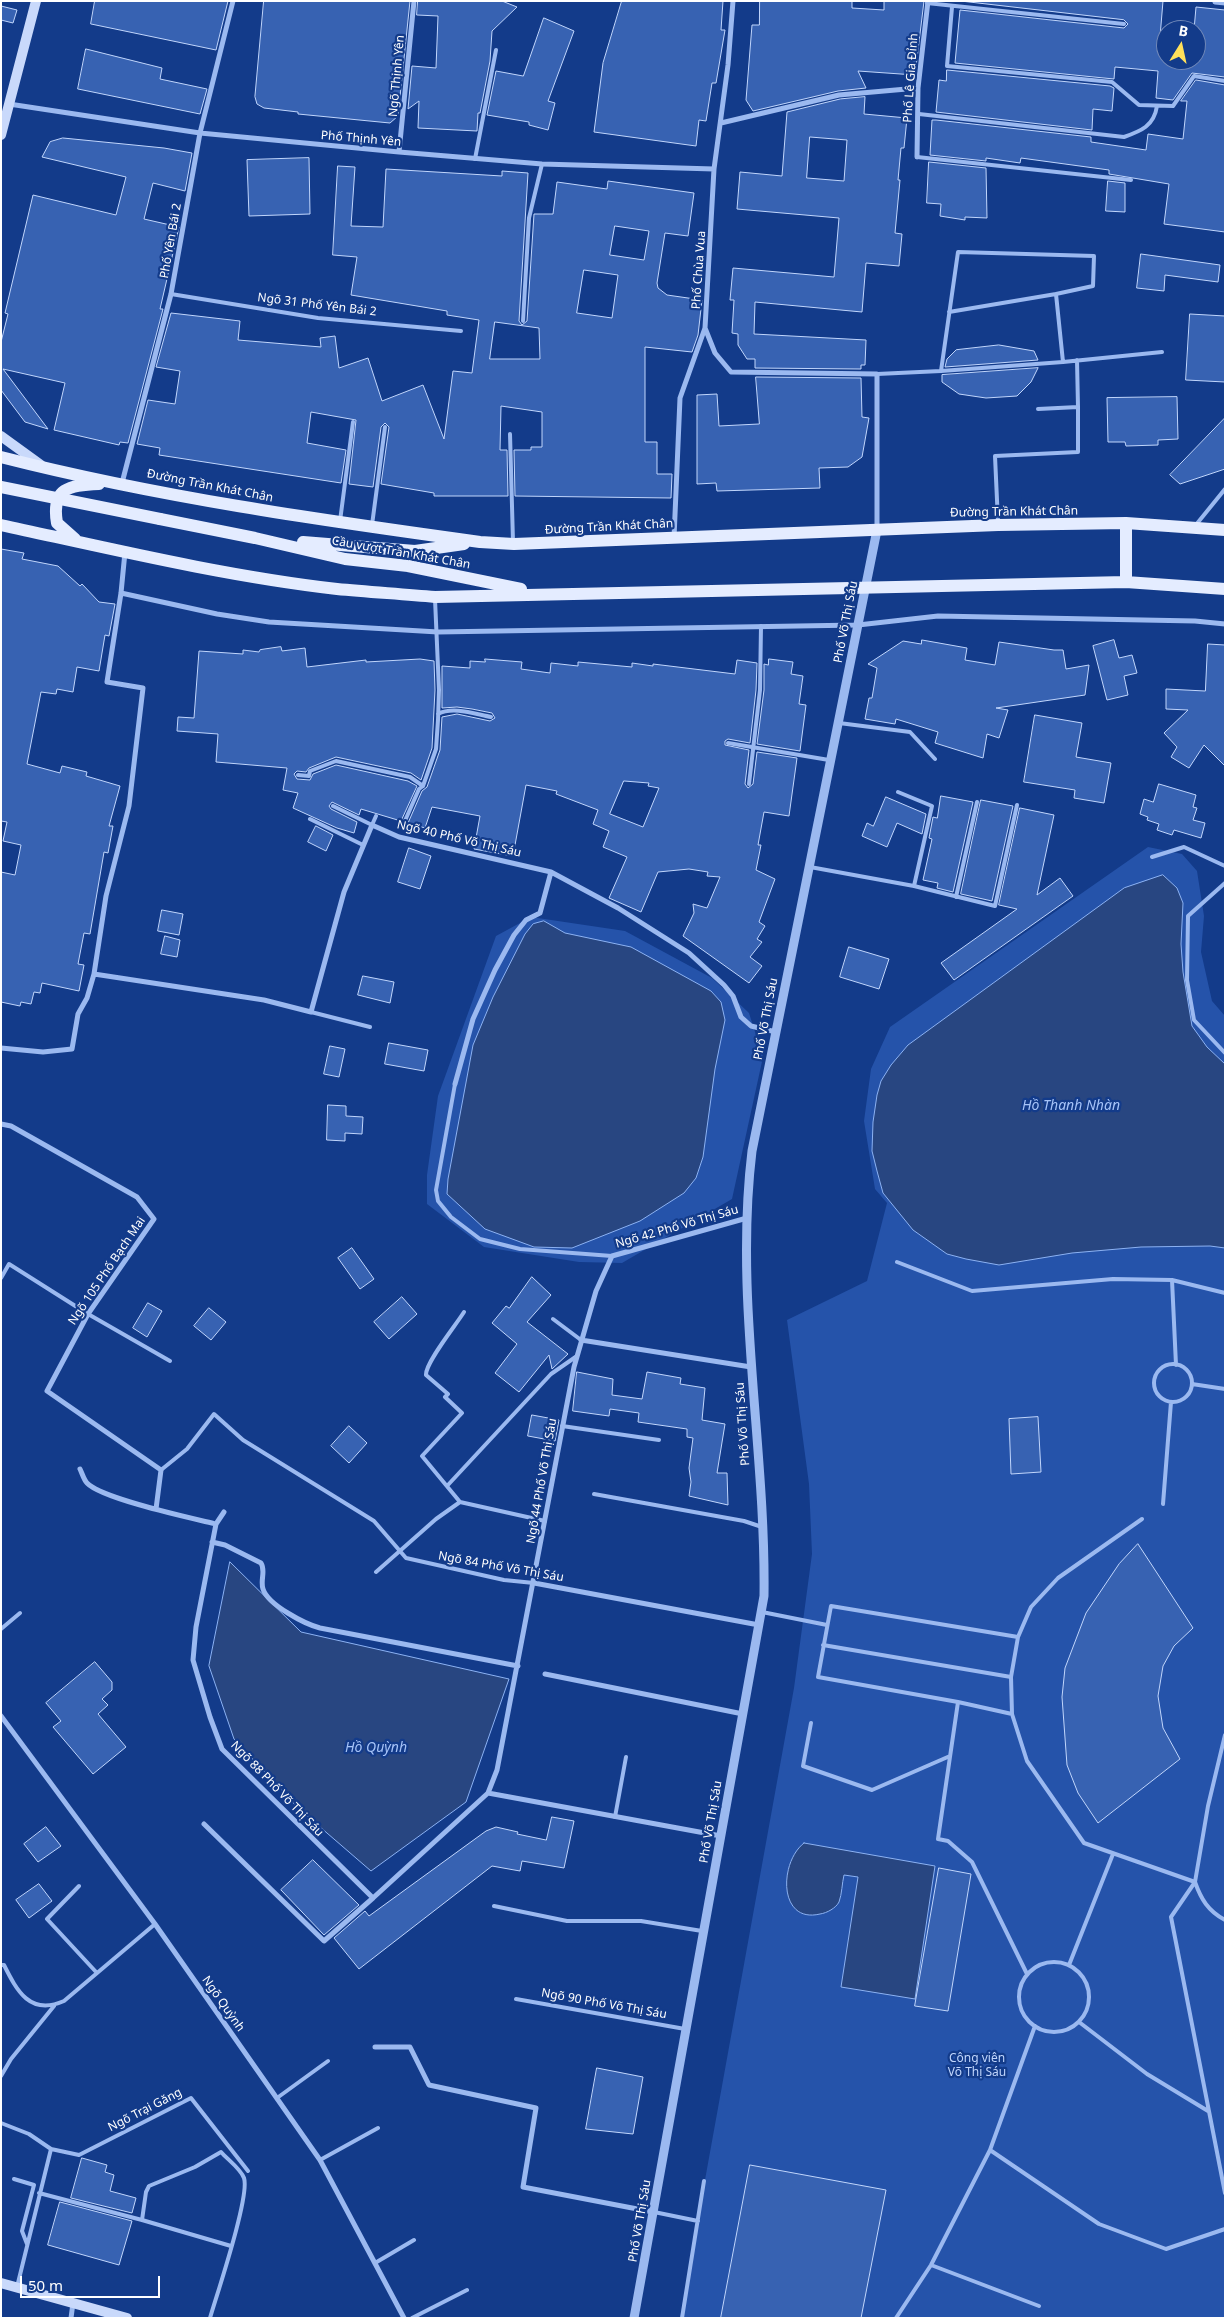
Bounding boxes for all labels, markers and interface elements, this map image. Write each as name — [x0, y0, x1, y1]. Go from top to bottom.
north arrow — [1156, 20, 1206, 70]
text: B — [1177, 21, 1190, 41]
street label: Phố Lê Gia Đỉnh — [901, 33, 921, 123]
street label: Ngõ Thịnh Yên — [386, 34, 408, 118]
street label: Phố Thịnh Yên — [320, 128, 402, 150]
street label: Phố Yên Bái 2 — [157, 202, 185, 280]
street label: Phố Chùa Vua — [689, 230, 709, 310]
street label: Ngõ 31 Phố Yên Bái 2 — [257, 291, 377, 319]
street label: Đường Trần Khát Chân — [146, 467, 274, 505]
street label: Đường Trần Khát Chân — [950, 504, 1078, 520]
street label: Đường Trần Khát Chân — [545, 516, 673, 538]
street label: Cầu vượt Trần Khát Chân — [331, 534, 471, 572]
street label: Phố Võ Thị Sáu — [831, 580, 861, 664]
street label: Ngõ 40 Phố Võ Thị Sáu — [395, 818, 523, 860]
street label: Phố Võ Thị Sáu — [751, 977, 781, 1061]
water label: Hồ Thanh Nhàn — [1022, 1098, 1120, 1114]
street label: Ngõ 42 Phố Võ Thị Sáu — [614, 1203, 740, 1251]
street label: Ngõ 105 Phố Bạch Mai — [65, 1214, 149, 1328]
street label: Phố Võ Thị Sáu — [733, 1382, 753, 1466]
street label: Ngõ 44 Phố Võ Thị Sáu — [524, 1417, 560, 1545]
street label: Ngõ 84 Phố Võ Thị Sáu — [437, 1549, 565, 1585]
street label: Ngõ 88 Phố Võ Thị Sáu — [228, 1738, 326, 1840]
water label: Hồ Quỳnh — [345, 1740, 407, 1756]
street label: Phố Võ Thị Sáu — [697, 1780, 725, 1864]
street label: Ngõ Quỳnh — [199, 1973, 247, 2035]
street label: Ngõ 90 Phố Võ Thị Sáu — [540, 1986, 668, 2022]
park label: Công viên Võ Thị Sáu — [948, 2052, 1006, 2080]
street label: Ngõ Trại Găng — [106, 2085, 184, 2135]
street label: Phố Võ Thị Sáu — [626, 2179, 654, 2263]
scale bar — [22, 2266, 162, 2298]
text: 50 m — [28, 2275, 63, 2295]

